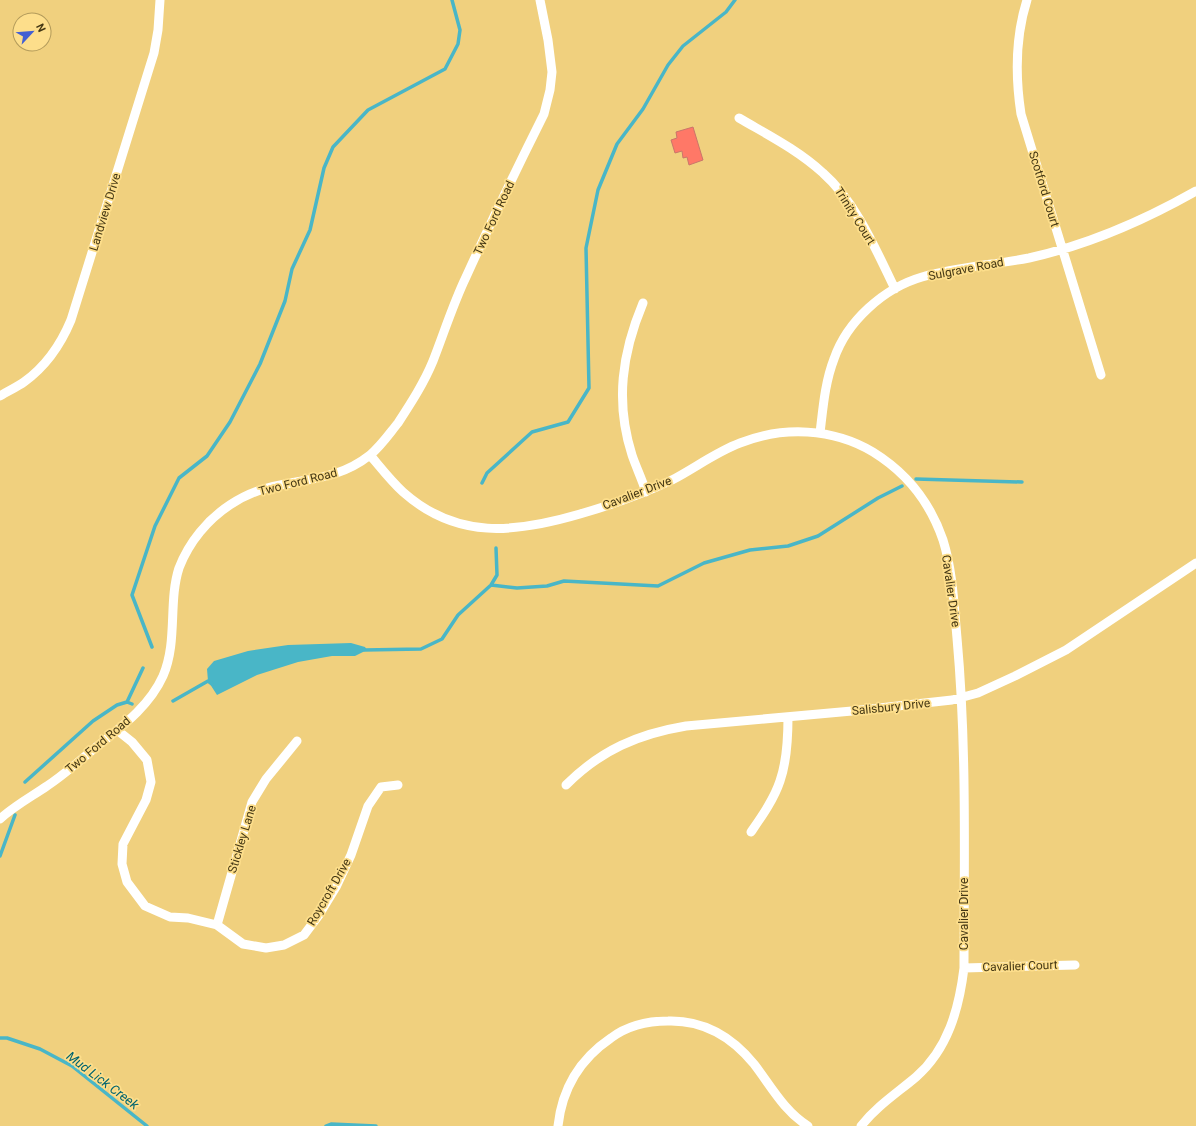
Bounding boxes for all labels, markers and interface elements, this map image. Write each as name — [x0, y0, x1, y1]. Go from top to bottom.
north arrow — [12, 12, 52, 52]
text: N — [33, 21, 48, 34]
street label: Scotford Court — [1026, 149, 1062, 229]
street label: Landview Drive — [87, 171, 123, 253]
street label: Two Ford Road — [471, 179, 517, 257]
street label: Trinity Court — [832, 185, 878, 247]
street label: Sulgrave Road — [927, 255, 1005, 283]
street label: Two Ford Road — [257, 466, 339, 498]
street label: Cavalier Drive — [601, 473, 673, 513]
street label: Cavalier Drive — [939, 554, 963, 628]
street label: Salisbury Drive — [851, 696, 931, 718]
street label: Two Ford Road — [63, 714, 133, 776]
street label: Stickley Lane — [225, 803, 259, 875]
street label: Roycroft Drive — [304, 856, 354, 928]
street label: Cavalier Drive — [957, 878, 971, 950]
street label: Cavalier Court — [982, 958, 1058, 974]
water label: Mud Lick Creek — [64, 1048, 142, 1113]

